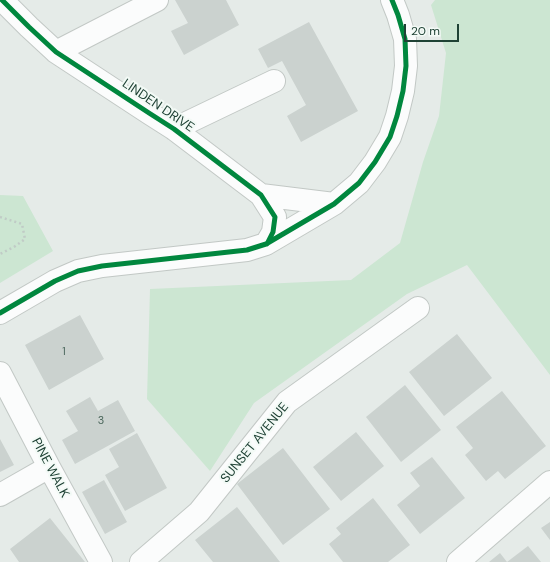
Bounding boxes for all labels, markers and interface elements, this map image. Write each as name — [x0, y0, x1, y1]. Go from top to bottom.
scale bar — [406, 16, 461, 42]
text: 20 m — [411, 23, 440, 39]
street label: LINDEN DRIVE — [119, 76, 197, 136]
house number: 1 — [62, 345, 66, 359]
street label: SUNSET AVENUE — [218, 400, 292, 486]
house number: 3 — [98, 414, 104, 428]
street label: PINE WALK — [28, 436, 72, 500]

